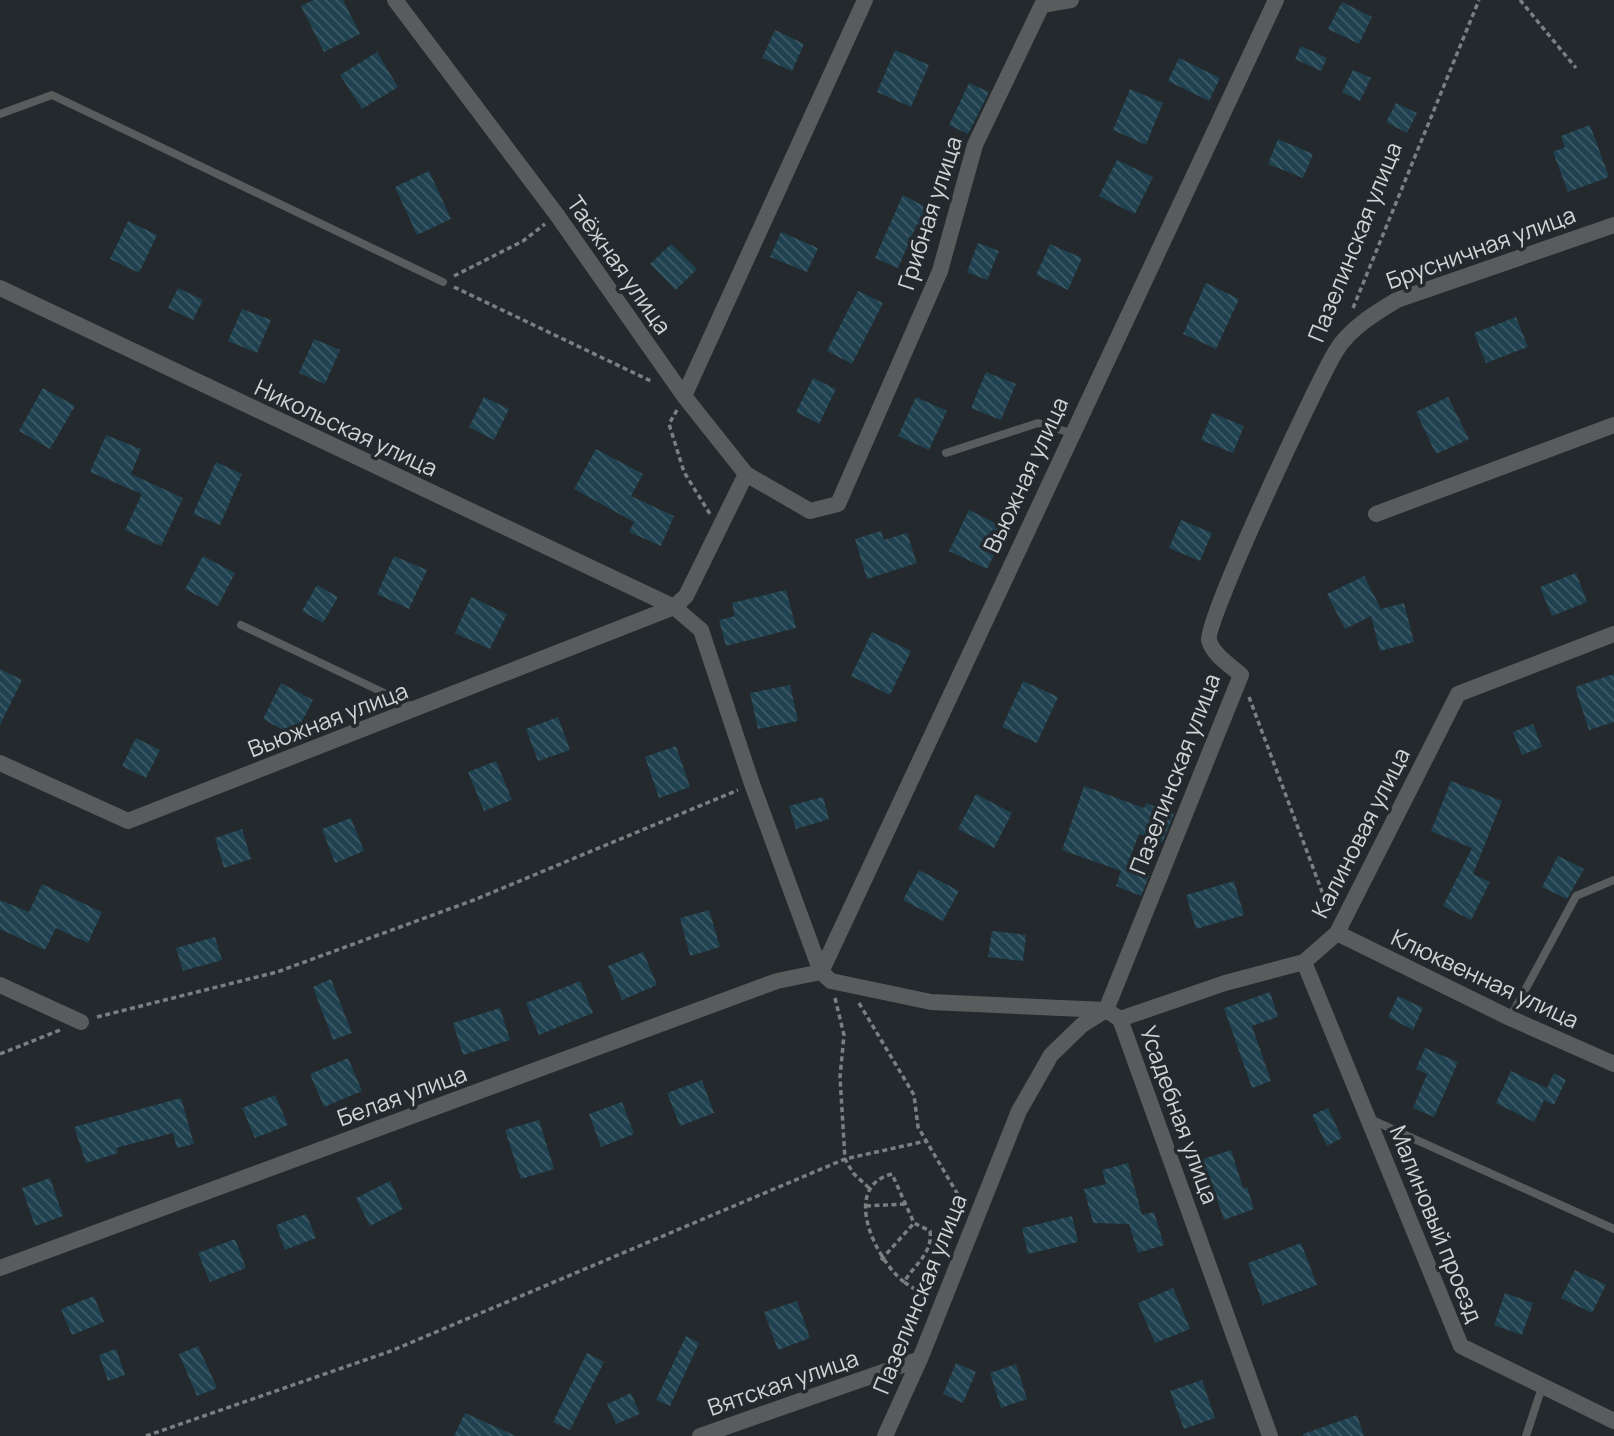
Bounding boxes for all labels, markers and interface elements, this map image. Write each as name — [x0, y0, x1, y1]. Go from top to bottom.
street label: Грибная улица — [889, 132, 969, 294]
street label: Пазелинская улица — [1299, 137, 1409, 346]
street label: Таёжная улица — [560, 189, 680, 340]
street label: Брусничная улица — [1382, 198, 1580, 296]
street label: Никольская улица — [250, 371, 443, 484]
street label: Вьюжная улица — [975, 391, 1075, 558]
street label: Пазелинская улица — [1121, 669, 1227, 879]
street label: Вьюжная улица — [243, 674, 412, 764]
street label: Калиновая улица — [1303, 742, 1417, 923]
street label: Клюквенная улица — [1386, 921, 1584, 1036]
street label: Усадебная улица — [1133, 1021, 1227, 1208]
street label: Белая улица — [332, 1057, 471, 1133]
street label: Малиновый проезд — [1383, 1120, 1491, 1327]
street label: Пазелинская улица — [864, 1189, 974, 1398]
street label: Вятская улица — [703, 1341, 862, 1423]

